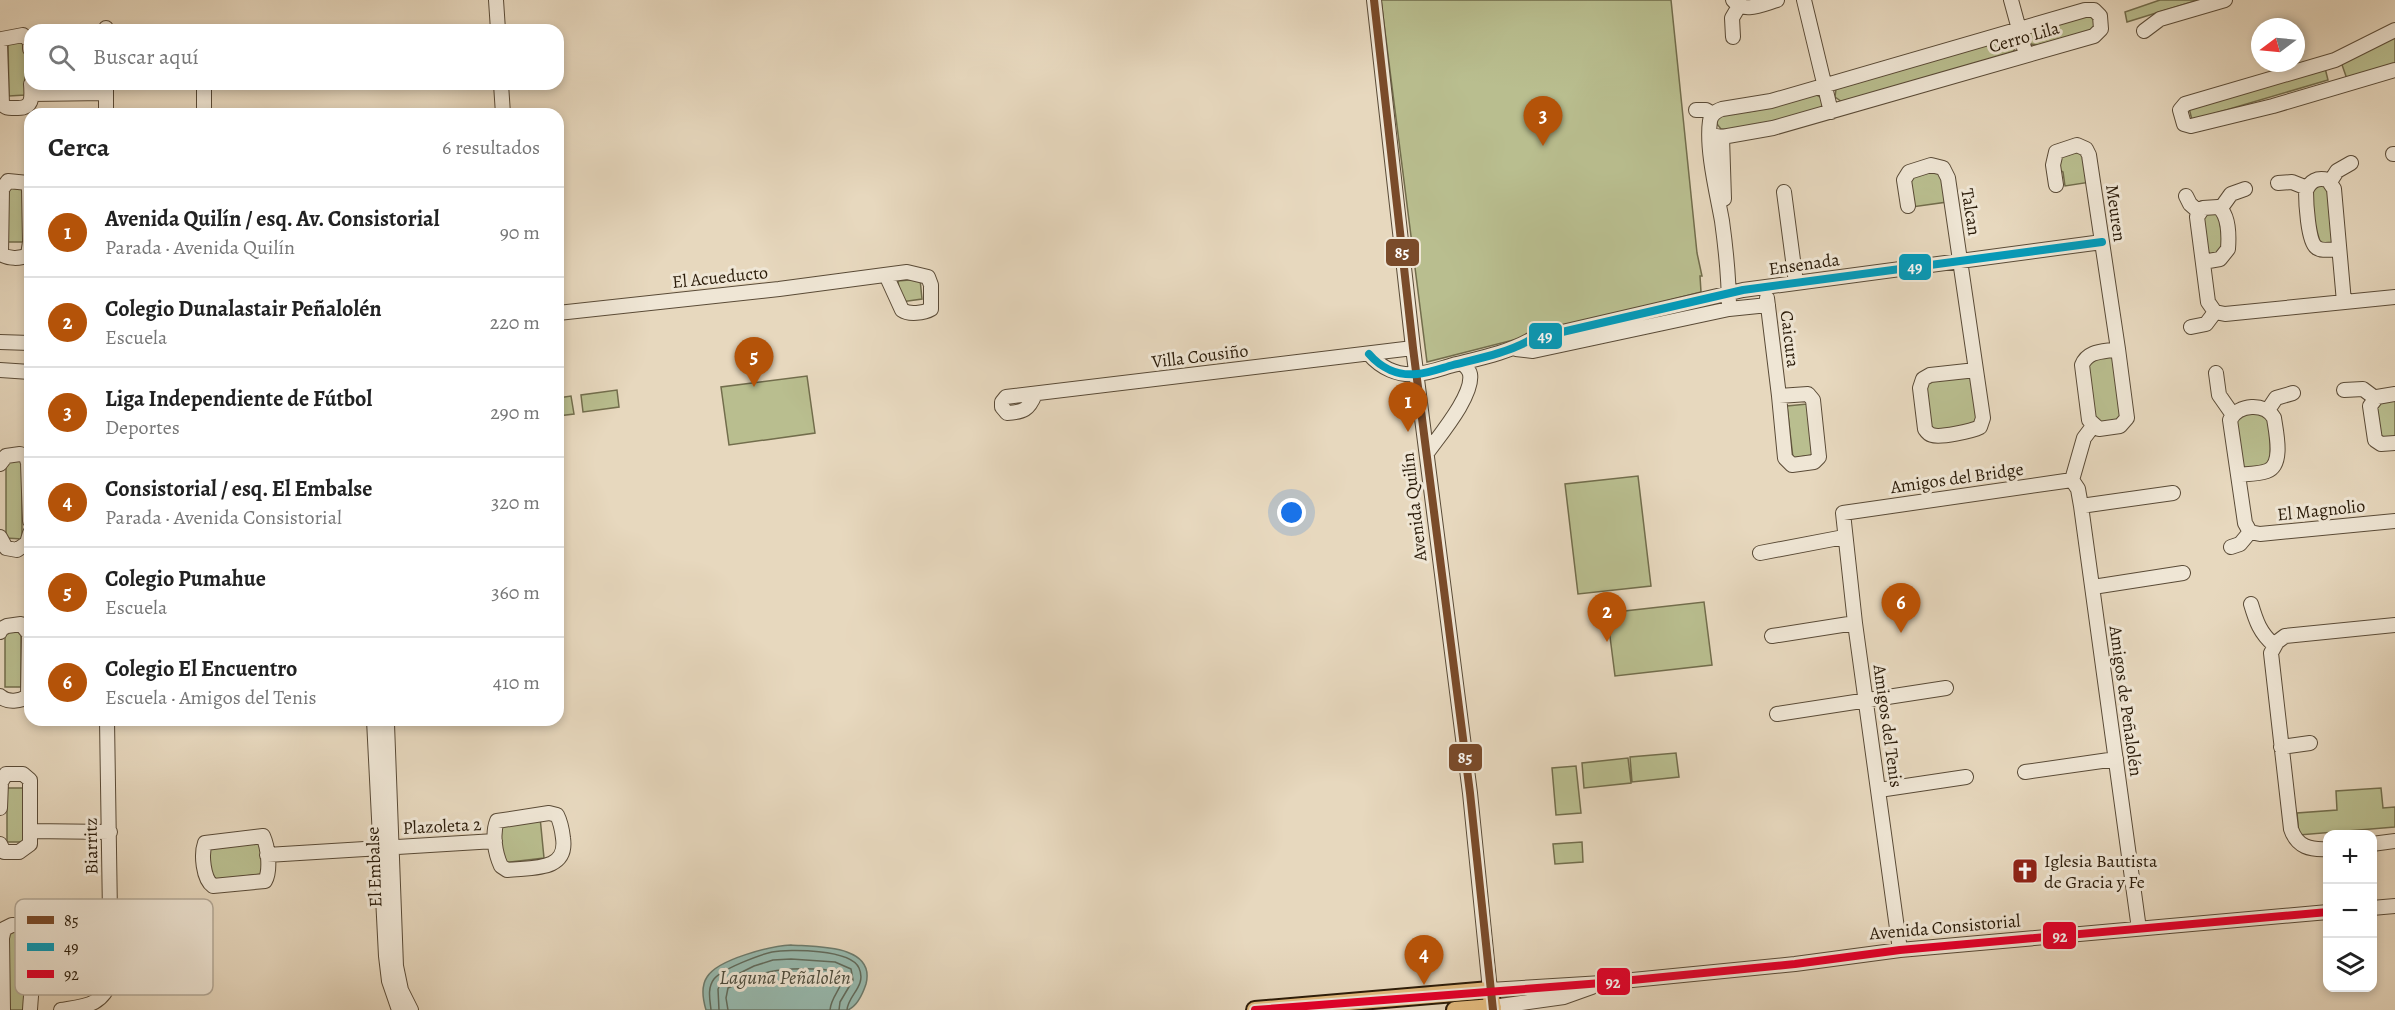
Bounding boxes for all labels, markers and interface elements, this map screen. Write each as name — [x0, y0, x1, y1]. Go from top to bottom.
street label: Cerro Lila — [1986, 15, 2063, 58]
north arrow — [2251, 18, 2305, 72]
search box — [24, 24, 564, 90]
icon: search — [45, 41, 78, 74]
text: Buscar aquí — [93, 42, 199, 72]
pin: 3 — [1524, 96, 1562, 146]
text: Cerca — [48, 130, 110, 165]
text: 6 resultados — [442, 134, 540, 161]
street label: Meuren — [2100, 183, 2132, 243]
street label: Talcan — [1955, 187, 1987, 237]
text: Avenida Quilín / esq. Av. Consistorial — [105, 204, 440, 234]
text: 1 — [64, 219, 71, 246]
text: 90 m — [500, 219, 540, 246]
text: Parada · Avenida Quilín — [105, 234, 295, 261]
line badge: 85 — [1385, 238, 1420, 267]
text: 85 — [1395, 242, 1409, 264]
street label: Ensenada — [1767, 247, 1842, 281]
line badge: 49 — [1898, 253, 1932, 281]
text: 49 — [1908, 257, 1922, 279]
street label: El Acueducto — [671, 260, 769, 294]
text: Colegio Dunalastair Peñalolén — [105, 294, 382, 324]
text: 2 — [63, 309, 72, 336]
text: 220 m — [490, 309, 540, 336]
street label: Caicura — [1775, 309, 1805, 369]
line badge: 49 — [1528, 322, 1563, 350]
text: Escuela — [105, 324, 167, 351]
text: 49 — [1538, 326, 1552, 348]
pin: 5 — [734, 338, 774, 387]
street label: Villa Cousiño — [1149, 338, 1250, 374]
pin: 1 — [1388, 382, 1428, 432]
text: Liga Independiente de Fútbol — [105, 384, 372, 414]
text: 3 — [63, 399, 72, 426]
text: 290 m — [490, 399, 540, 426]
text: Deportes — [105, 414, 180, 441]
street label: Avenida Quilín — [1395, 451, 1433, 564]
street label: Amigos del Bridge — [1888, 457, 2025, 499]
text: Consistorial / esq. El Embalse — [105, 474, 372, 504]
text: 4 — [63, 489, 72, 516]
text: 320 m — [491, 489, 540, 516]
street label: El Magnolio — [2276, 493, 2366, 527]
your location — [1277, 498, 1306, 527]
text: Parada · Avenida Consistorial — [105, 504, 342, 531]
text: Colegio Pumahue — [105, 564, 266, 594]
text: 5 — [63, 579, 72, 606]
text: 360 m — [491, 579, 540, 606]
pin: 6 — [1882, 584, 1920, 633]
pin: 2 — [1588, 592, 1626, 642]
text: Escuela — [105, 594, 167, 621]
street label: Amigos de Peñalolén — [2103, 623, 2148, 778]
text: Colegio El Encuentro — [105, 654, 297, 684]
street label: Amigos del Tenis — [1867, 662, 1908, 789]
text: 6 — [63, 669, 72, 696]
text: 410 m — [493, 669, 540, 696]
text: Escuela · Amigos del Tenis — [105, 684, 317, 711]
line badge: 85 — [1448, 743, 1483, 772]
text: 85 — [1458, 747, 1472, 769]
street label: Plazoleta 2 — [402, 812, 482, 840]
street label: Biarritz — [79, 817, 103, 875]
street label: El Embalse — [361, 826, 387, 908]
map controls — [2323, 830, 2377, 992]
button: + — [2323, 830, 2377, 884]
place label: Iglesia Bautista de Gracia y Fe — [2044, 849, 2158, 894]
church icon: Iglesia Bautista de Gracia y Fe — [2010, 856, 2040, 886]
button: − — [2323, 884, 2377, 938]
legend — [15, 899, 213, 995]
street label: Avenida Consistorial — [1868, 908, 2022, 946]
text: 85 — [64, 910, 79, 932]
line badge: 92 — [2042, 921, 2077, 950]
text: 92 — [2052, 926, 2068, 948]
pin: 4 — [1404, 936, 1444, 985]
text: 49 — [64, 937, 79, 959]
button: layers — [2323, 938, 2377, 992]
text: 92 — [64, 964, 79, 986]
water label: Laguna Peñalolén — [719, 964, 851, 991]
line badge: 92 — [1596, 967, 1631, 996]
text: 92 — [1605, 972, 1621, 994]

